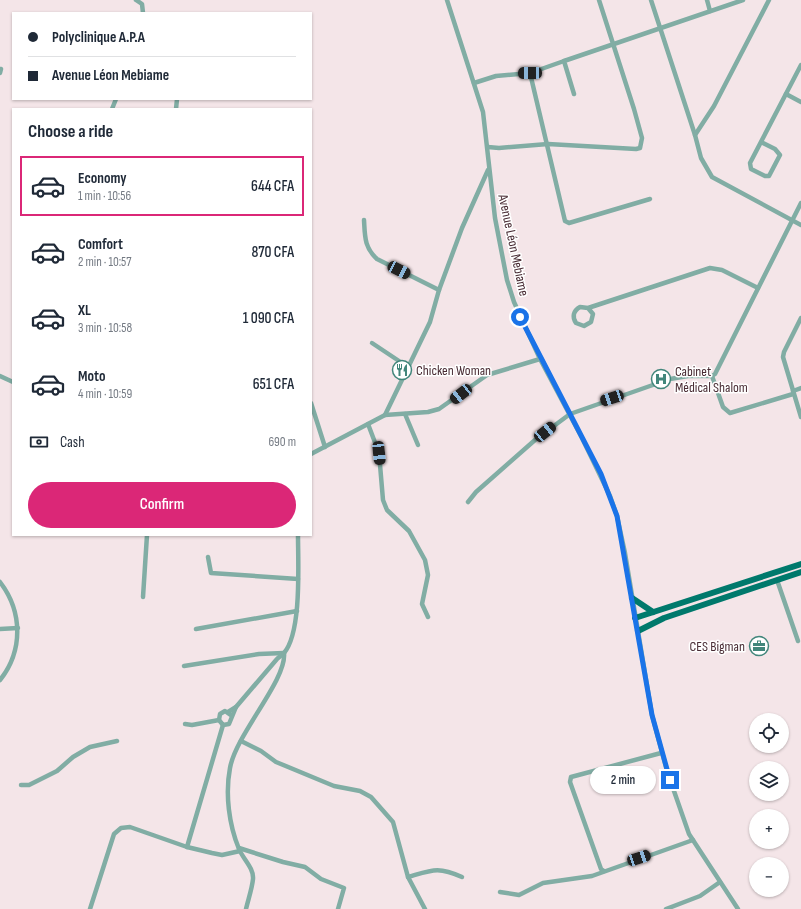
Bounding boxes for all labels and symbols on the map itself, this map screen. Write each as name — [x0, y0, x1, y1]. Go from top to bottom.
car — [518, 67, 542, 79]
street label: Avenue Léon Mebiame — [494, 192, 533, 297]
car — [386, 259, 412, 281]
route start — [511, 308, 529, 326]
restaurant icon: Chicken Woman — [391, 359, 413, 381]
place label: Chicken Woman — [416, 362, 491, 379]
place label: Cabinet Médical Shalom — [675, 363, 748, 396]
hospital icon: Cabinet Médical Shalom — [650, 368, 672, 390]
car — [448, 382, 474, 406]
car — [599, 389, 625, 407]
car — [532, 420, 558, 444]
car — [372, 440, 386, 466]
office icon: CES Bigman — [748, 635, 770, 657]
place label: CES Bigman — [689, 638, 745, 655]
callout: 2 min — [590, 766, 656, 794]
route end — [661, 771, 679, 789]
car — [626, 849, 652, 867]

